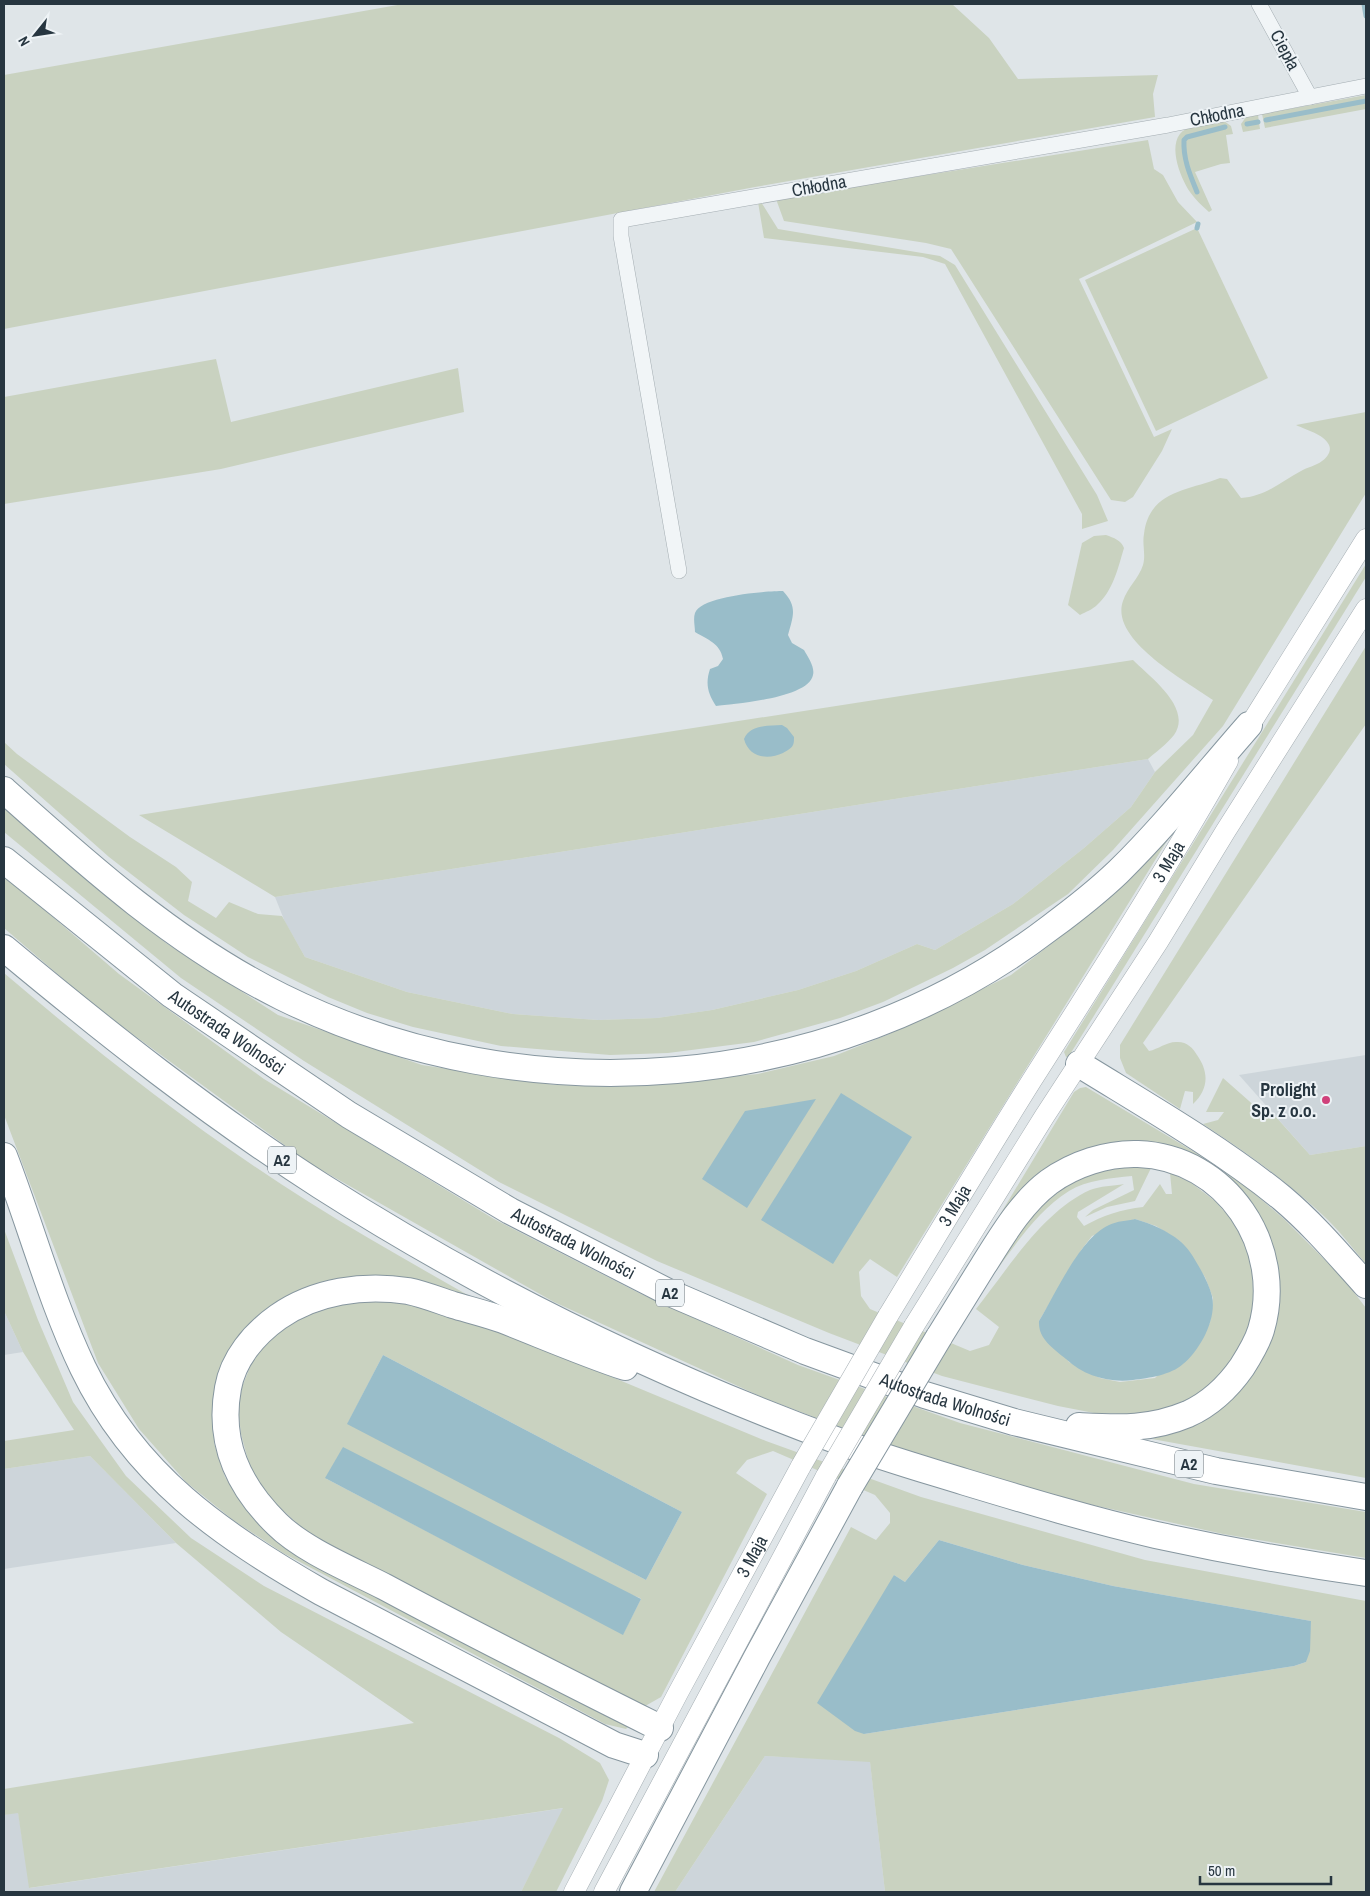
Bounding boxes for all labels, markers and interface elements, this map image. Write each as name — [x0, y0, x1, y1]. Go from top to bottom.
north arrow — [10, 10, 60, 60]
street label: Ciepła — [1264, 25, 1306, 74]
text: N — [14, 33, 34, 50]
street label: Chłodna — [1188, 97, 1246, 132]
street label: Chłodna — [790, 168, 848, 203]
street label: 3 Maja — [1146, 836, 1190, 887]
street label: Autostrada Wolności — [163, 983, 291, 1080]
place label: Prolight Sp. z o.o. — [1251, 1077, 1316, 1123]
marker: Prolight Sp. z o.o. — [1320, 1094, 1332, 1106]
road number: A2 — [268, 1146, 296, 1174]
street label: 3 Maja — [932, 1180, 977, 1231]
street label: Autostrada Wolności — [506, 1200, 640, 1285]
road number: A2 — [656, 1280, 684, 1306]
street label: Autostrada Wolności — [875, 1366, 1014, 1432]
road number: A2 — [1175, 1450, 1203, 1478]
street label: 3 Maja — [730, 1531, 773, 1582]
scale bar — [1200, 1854, 1331, 1886]
text: 50 m — [1208, 1860, 1235, 1881]

